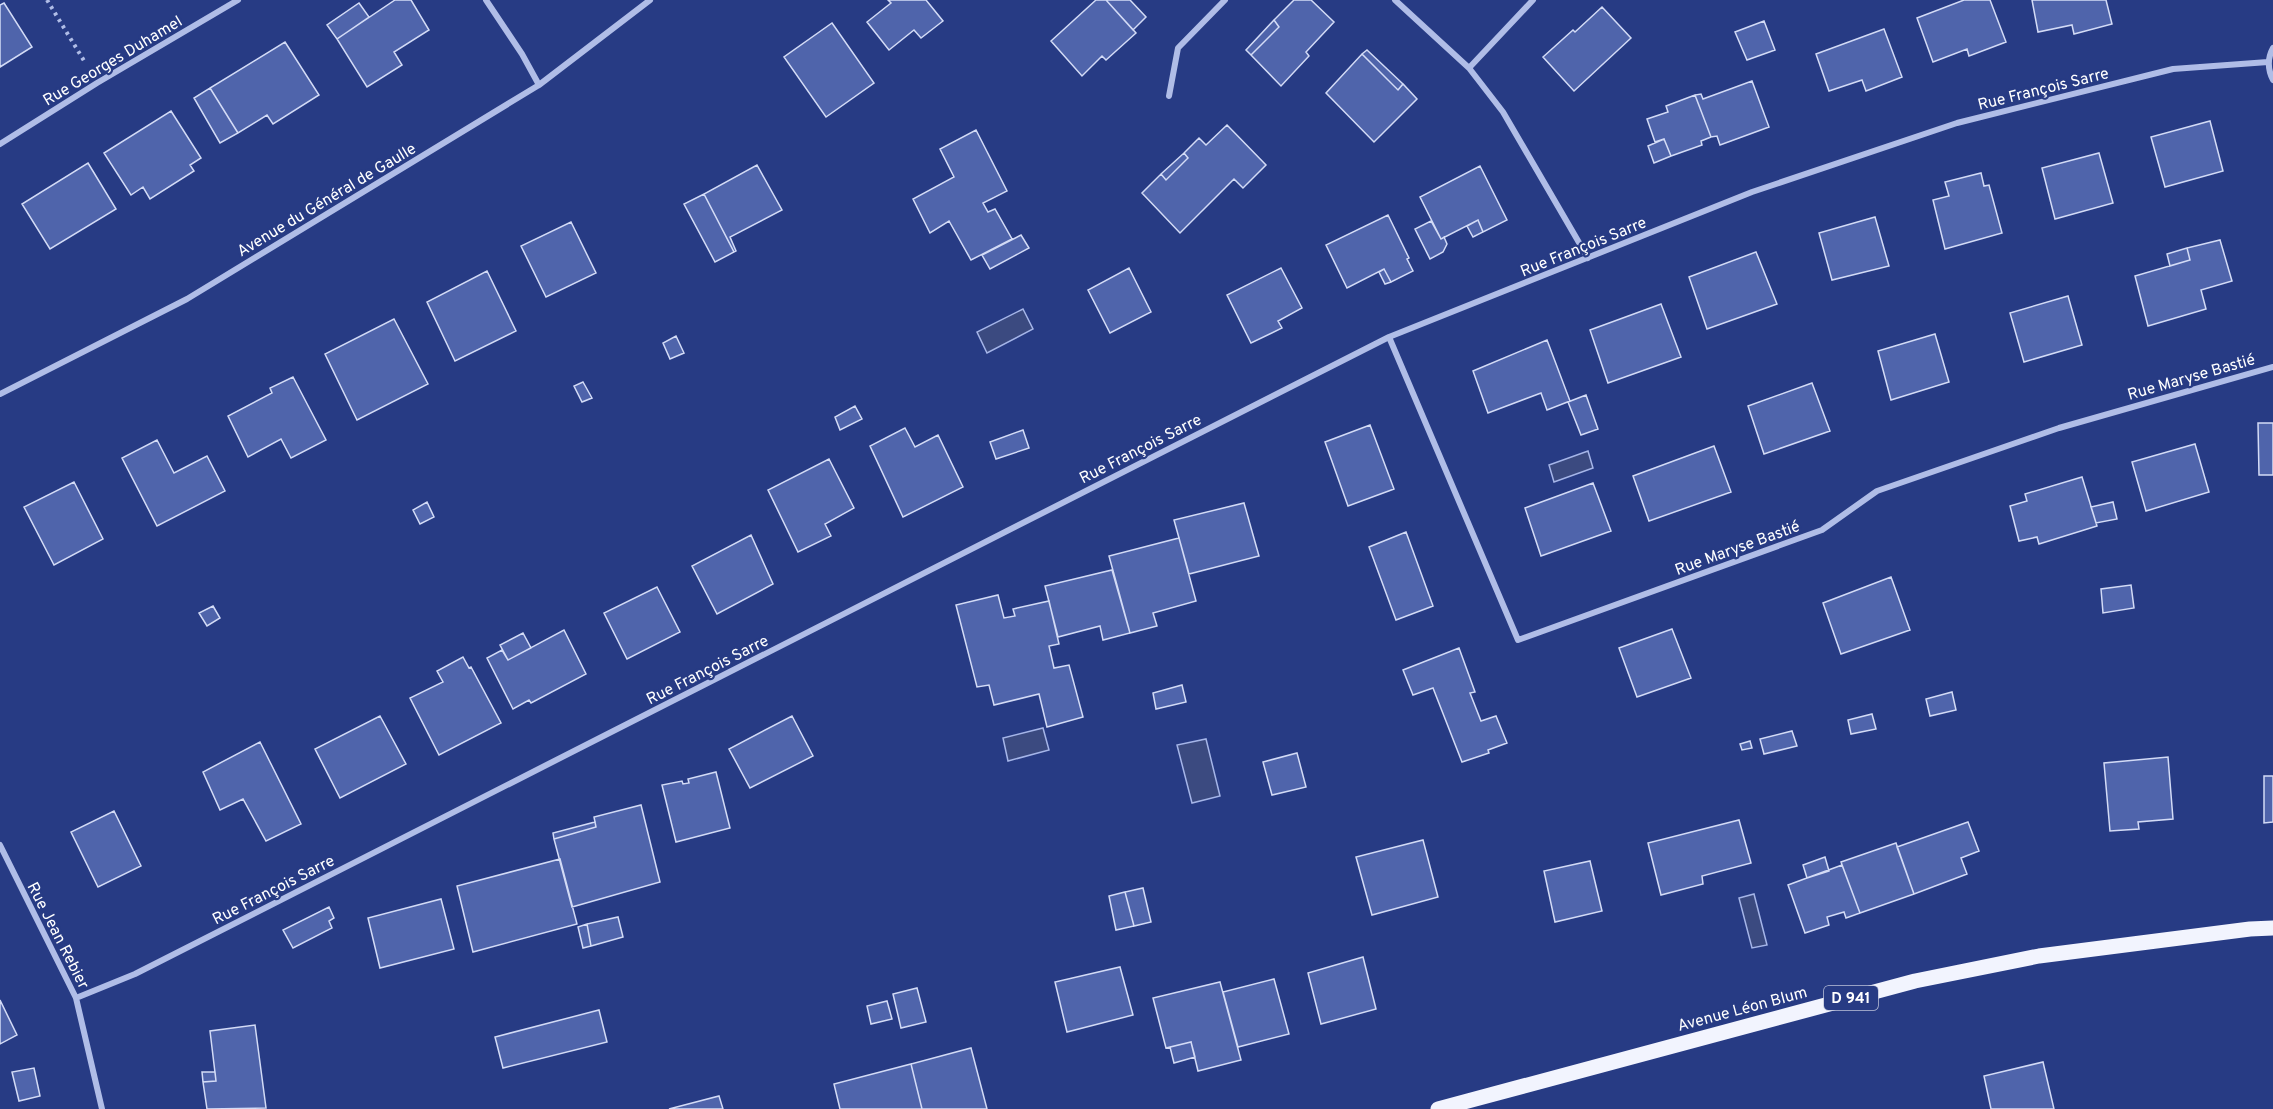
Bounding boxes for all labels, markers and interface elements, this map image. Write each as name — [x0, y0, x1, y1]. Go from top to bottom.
street label: Rue Georges Duhamel — [40, 12, 186, 111]
street label: Rue François Sarre — [1976, 64, 2111, 116]
street label: Avenue du Général de Gaulle — [234, 139, 420, 262]
street label: Rue François Sarre — [1518, 213, 1650, 282]
street label: Rue Maryse Bastié — [2125, 350, 2258, 406]
street label: Rue François Sarre — [1076, 410, 1205, 489]
street label: Rue Maryse Bastié — [1672, 517, 1803, 581]
street label: Rue François Sarre — [643, 631, 772, 710]
street label: Rue François Sarre — [209, 851, 338, 930]
street label: Rue Jean Rebier — [22, 879, 93, 993]
street label: Avenue Léon Blum — [1675, 983, 1810, 1037]
road number: D 941 — [1824, 986, 1878, 1010]

